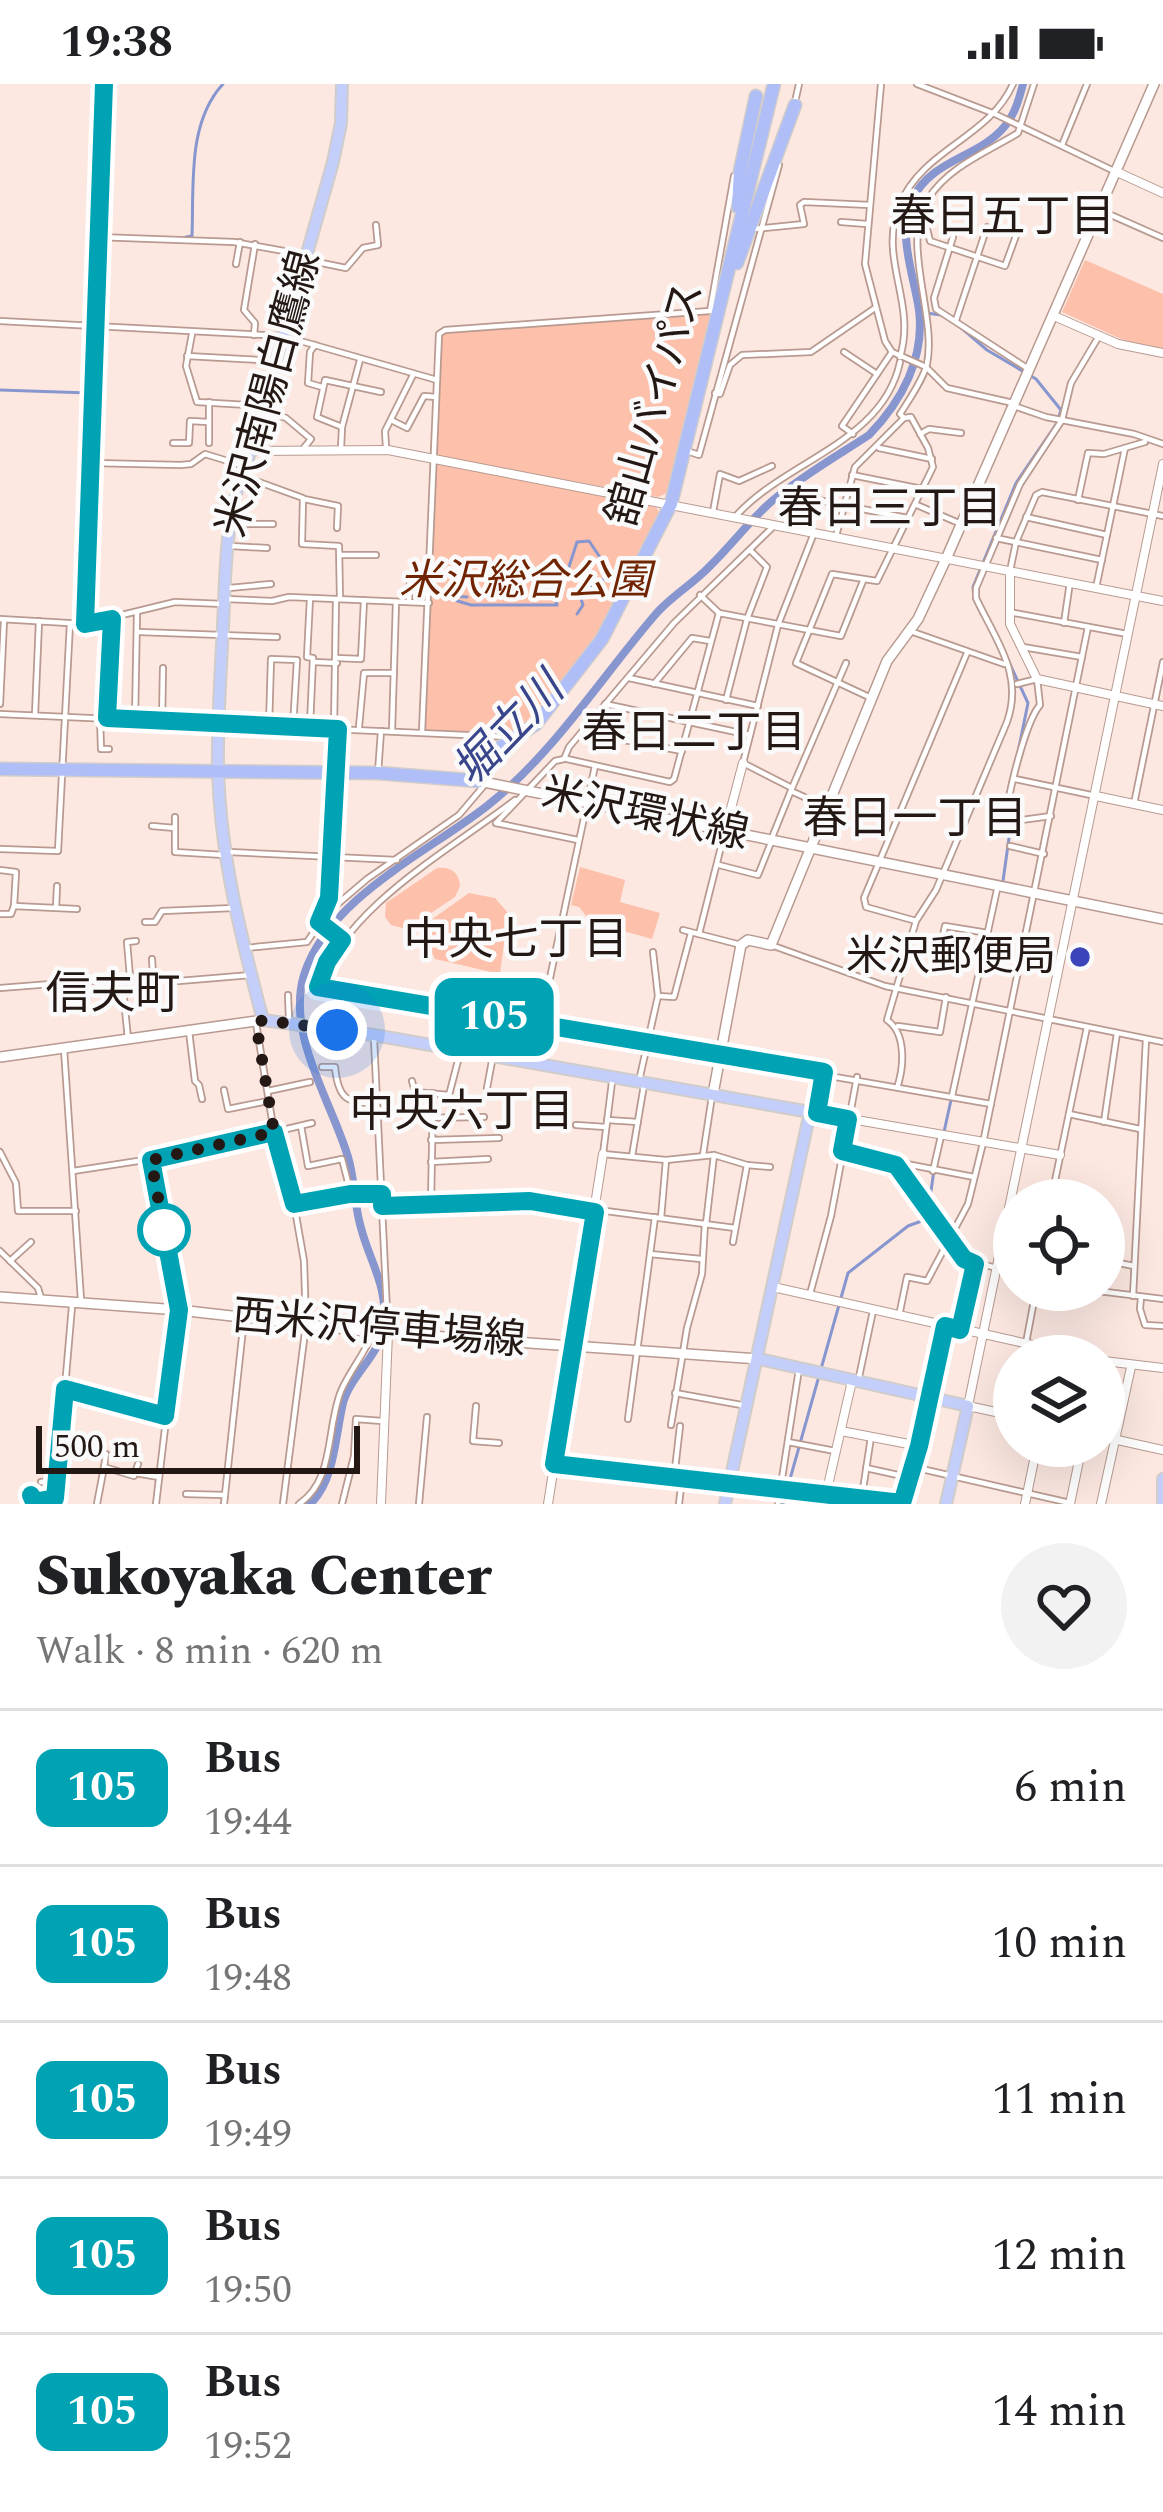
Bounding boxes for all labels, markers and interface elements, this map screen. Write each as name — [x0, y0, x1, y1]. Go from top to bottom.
text: 19:38 — [60, 8, 173, 77]
district label: 春日五丁目 — [890, 183, 1116, 252]
street label: 米沢南陽白鷹線 — [201, 244, 337, 544]
street label: 舘山バイパス — [591, 275, 721, 533]
district label: 春日三丁目 — [777, 475, 1003, 544]
park label: 米沢総合公園 — [399, 550, 656, 613]
water label: 堀立川 — [437, 655, 583, 803]
district label: 春日二丁目 — [581, 699, 807, 768]
street label: 米沢環状線 — [536, 761, 754, 867]
district label: 春日一丁目 — [802, 785, 1028, 854]
district label: 中央七丁目 — [403, 906, 629, 975]
place label: 米沢郵便局 — [846, 926, 1056, 989]
marker: 米沢郵便局 — [1067, 944, 1093, 970]
district label: 信夫町 — [45, 960, 181, 1029]
line badge: 105 — [425, 978, 563, 1056]
text: 105 — [459, 985, 529, 1048]
your location — [307, 1000, 367, 1060]
district label: 中央六丁目 — [349, 1078, 575, 1147]
map controls — [993, 1179, 1125, 1467]
button: locate — [993, 1179, 1125, 1311]
unlabelled marker — [139, 1205, 189, 1255]
street label: 西米沢停車場線 — [230, 1285, 528, 1373]
button: layers — [993, 1335, 1125, 1467]
scale bar — [36, 1420, 360, 1473]
text: 500 m — [54, 1422, 140, 1472]
text: Sukoyaka Center — [36, 1534, 491, 1620]
button: heart — [1001, 1543, 1127, 1669]
text: Walk · 8 min · 620 m — [36, 1622, 383, 1681]
text: Bus — [204, 1724, 282, 1793]
text: 6 min — [1014, 1753, 1127, 1822]
text: 105 — [67, 1756, 137, 1819]
text: 19:44 — [204, 1793, 292, 1852]
text: Bus — [204, 1880, 282, 1949]
text: 10 min — [992, 1909, 1127, 1978]
text: 105 — [67, 1912, 137, 1975]
text: 19:48 — [204, 1949, 292, 2008]
text: Bus — [204, 2036, 282, 2105]
text: 11 min — [992, 2065, 1127, 2134]
text: 105 — [67, 2068, 137, 2131]
text: 19:49 — [204, 2105, 292, 2164]
text: Bus — [204, 2192, 282, 2261]
text: 12 min — [992, 2221, 1127, 2290]
text: 105 — [67, 2224, 137, 2287]
text: 19:50 — [204, 2261, 292, 2320]
text: Bus — [204, 2348, 282, 2417]
text: 14 min — [992, 2377, 1127, 2446]
text: 105 — [67, 2380, 137, 2443]
text: 19:52 — [204, 2417, 292, 2476]

